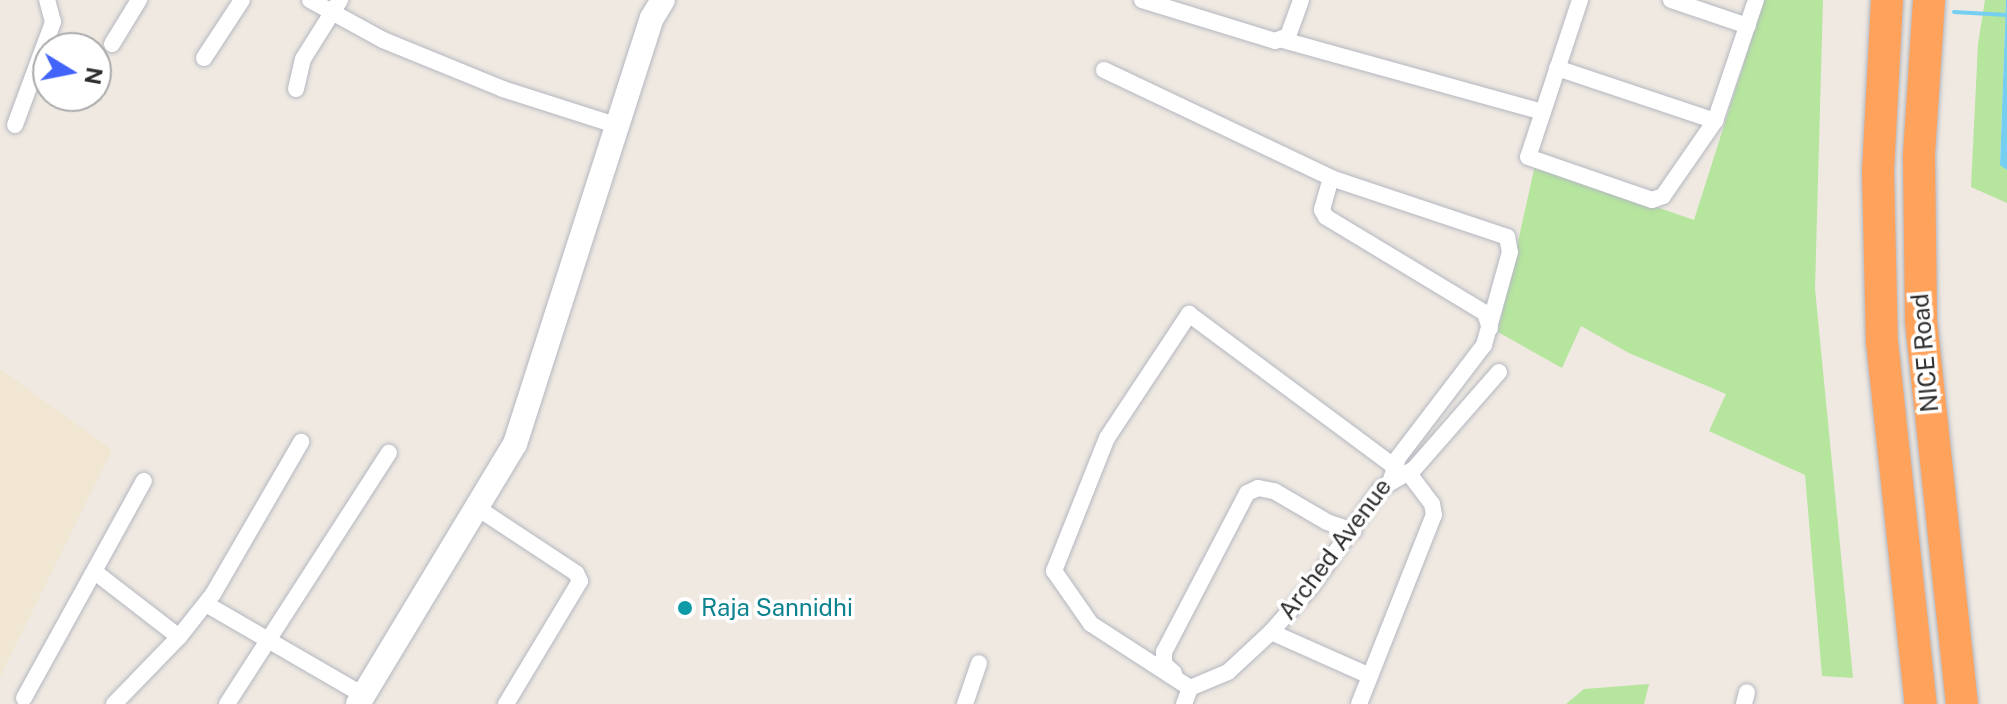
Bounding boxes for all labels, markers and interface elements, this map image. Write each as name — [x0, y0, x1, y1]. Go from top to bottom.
north arrow — [32, 32, 112, 112]
text: N — [79, 65, 108, 87]
street label: NICE Road — [1905, 292, 1945, 414]
street label: Arched Avenue — [1273, 473, 1397, 625]
place label: Raja Sannidhi — [701, 594, 853, 622]
marker: Raja Sannidhi — [676, 599, 694, 617]

